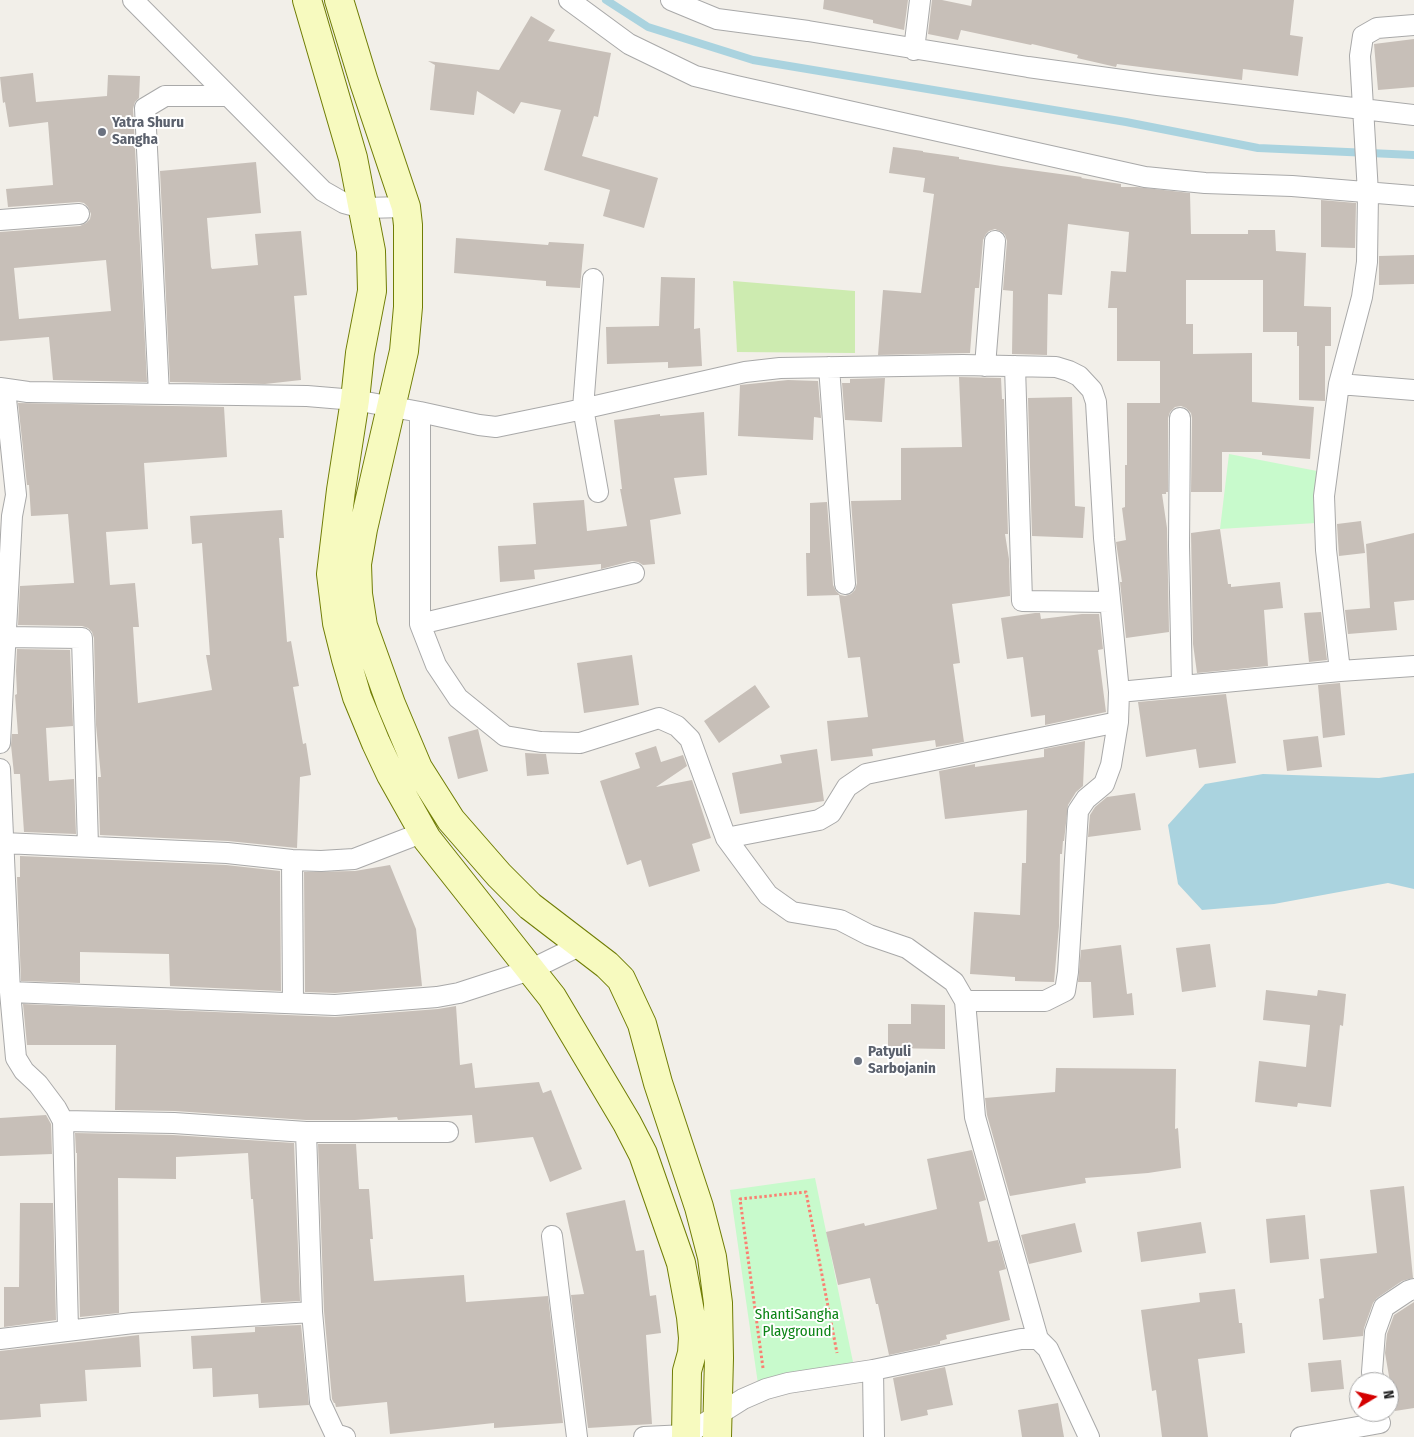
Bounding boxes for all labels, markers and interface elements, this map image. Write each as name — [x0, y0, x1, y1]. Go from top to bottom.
place label: Yatra Shuru Sangha — [112, 114, 184, 149]
marker: Yatra Shuru Sangha — [96, 126, 108, 138]
place label: Patyuli Sarbojanin — [868, 1043, 936, 1078]
marker: Patyuli Sarbojanin — [852, 1055, 864, 1067]
park label: ShantiSangha Playground — [755, 1306, 839, 1341]
north arrow — [1349, 1372, 1399, 1422]
text: N — [1379, 1389, 1397, 1400]

